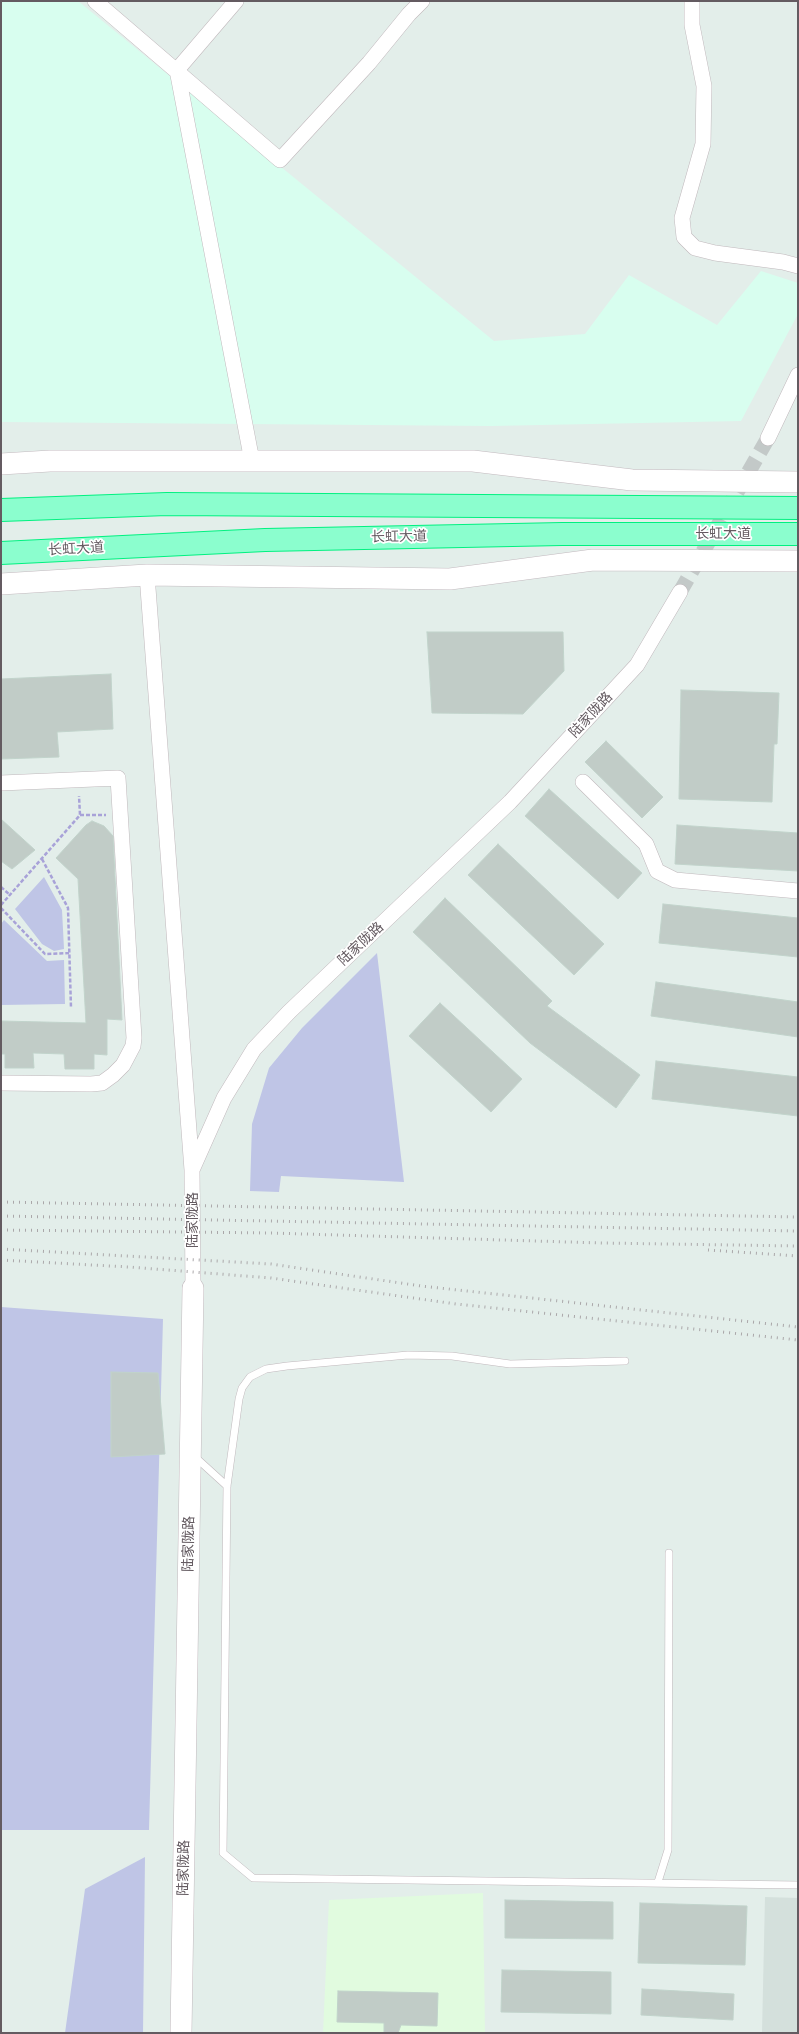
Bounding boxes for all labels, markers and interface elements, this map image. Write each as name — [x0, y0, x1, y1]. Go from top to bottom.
street label: 长虹大道 — [695, 526, 751, 542]
street label: 长虹大道 — [371, 528, 427, 546]
street label: 长虹大道 — [48, 539, 104, 559]
street label: 陆家陇路 — [566, 689, 616, 741]
street label: 陆家陇路 — [335, 919, 387, 969]
street label: 陆家陇路 — [185, 1192, 201, 1248]
street label: 陆家陇路 — [180, 1516, 198, 1572]
street label: 陆家陇路 — [175, 1840, 193, 1896]

